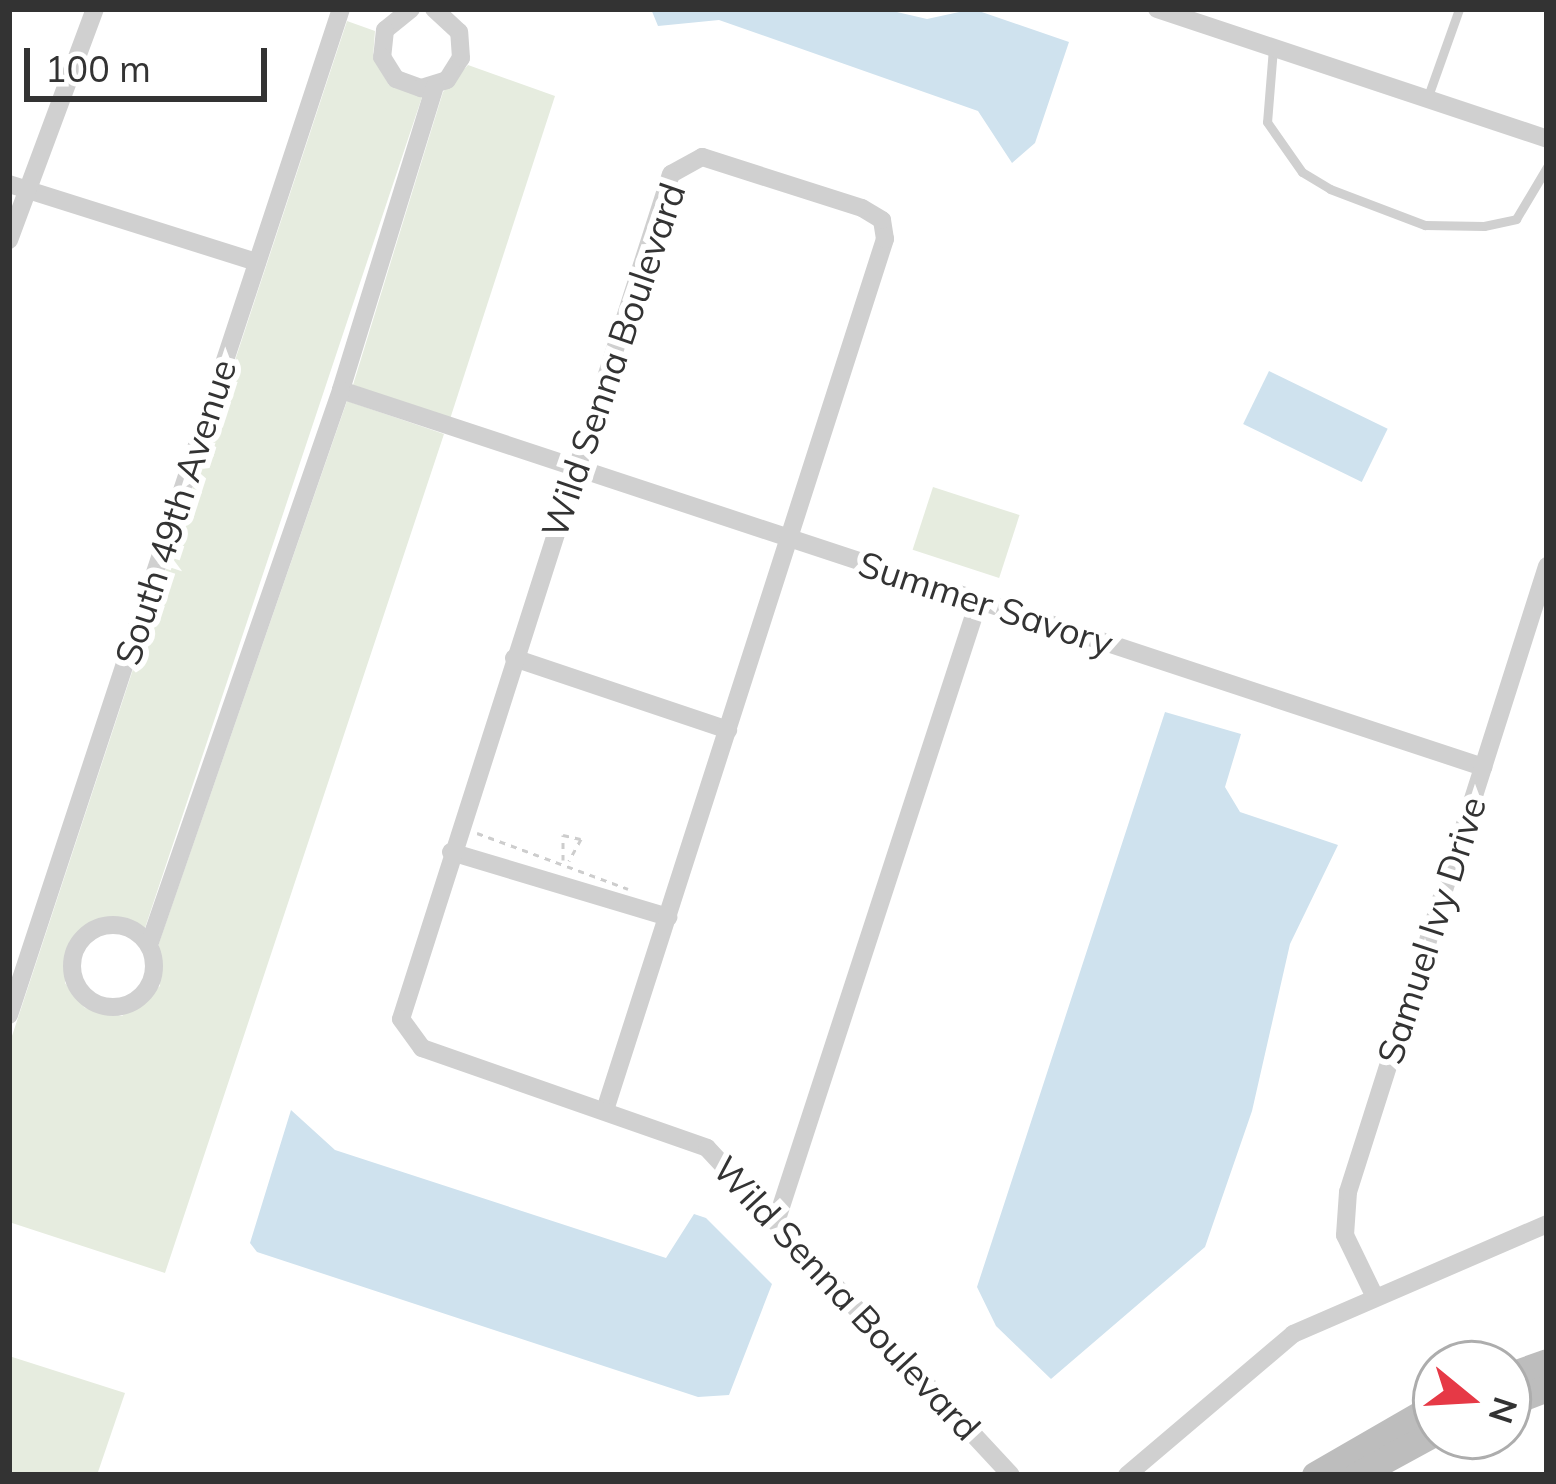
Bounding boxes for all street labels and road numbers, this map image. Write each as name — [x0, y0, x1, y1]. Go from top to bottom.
street label: Wild Senna Boulevard — [532, 177, 694, 543]
street label: South 49th Avenue — [105, 354, 245, 670]
street label: Summer Savory — [853, 542, 1119, 664]
street label: Samuel Ivy Drive — [1367, 791, 1495, 1069]
street label: Wild Senna Boulevard — [704, 1147, 990, 1449]

